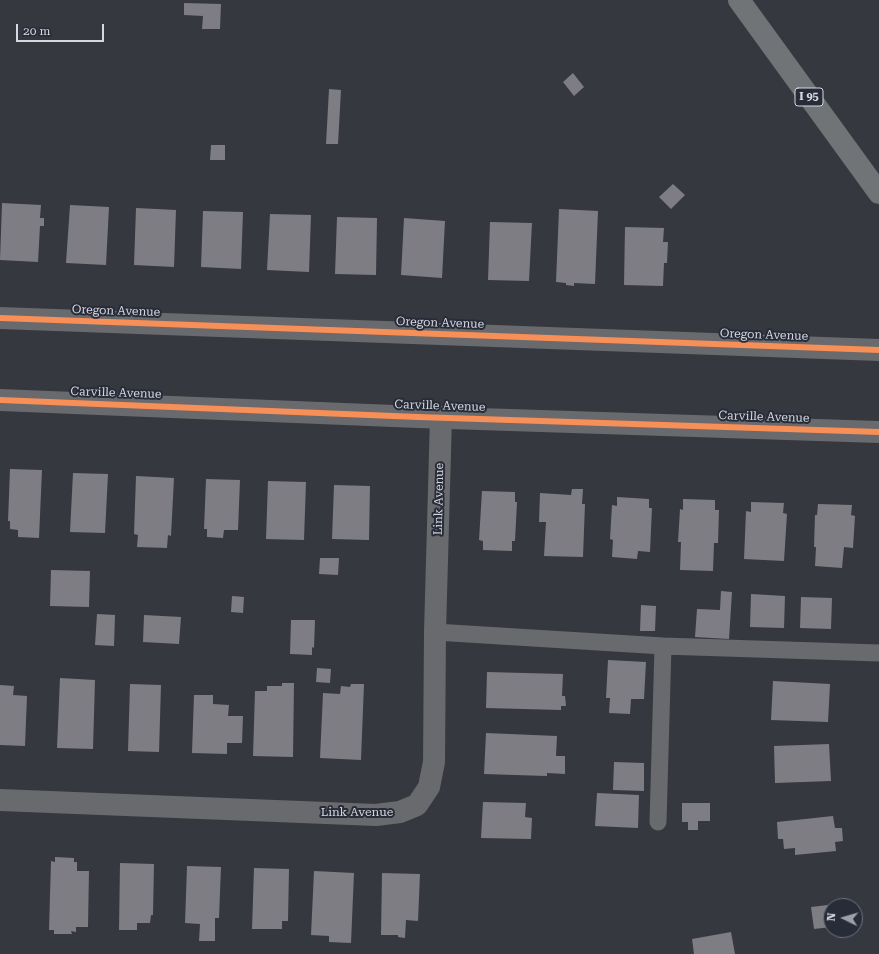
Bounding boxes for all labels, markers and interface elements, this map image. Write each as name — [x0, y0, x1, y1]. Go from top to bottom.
scale bar — [18, 16, 106, 42]
text: 20 m — [23, 24, 50, 38]
road number: I 95 — [795, 88, 823, 106]
street label: Oregon Avenue — [72, 302, 160, 320]
street label: Oregon Avenue — [396, 314, 484, 332]
street label: Oregon Avenue — [720, 326, 808, 344]
street label: Carville Avenue — [70, 384, 162, 402]
street label: Carville Avenue — [394, 397, 486, 415]
street label: Carville Avenue — [718, 408, 810, 426]
street label: Link Avenue — [431, 463, 447, 535]
street label: Link Avenue — [321, 805, 393, 819]
north arrow — [823, 898, 863, 938]
text: N — [825, 912, 838, 922]

